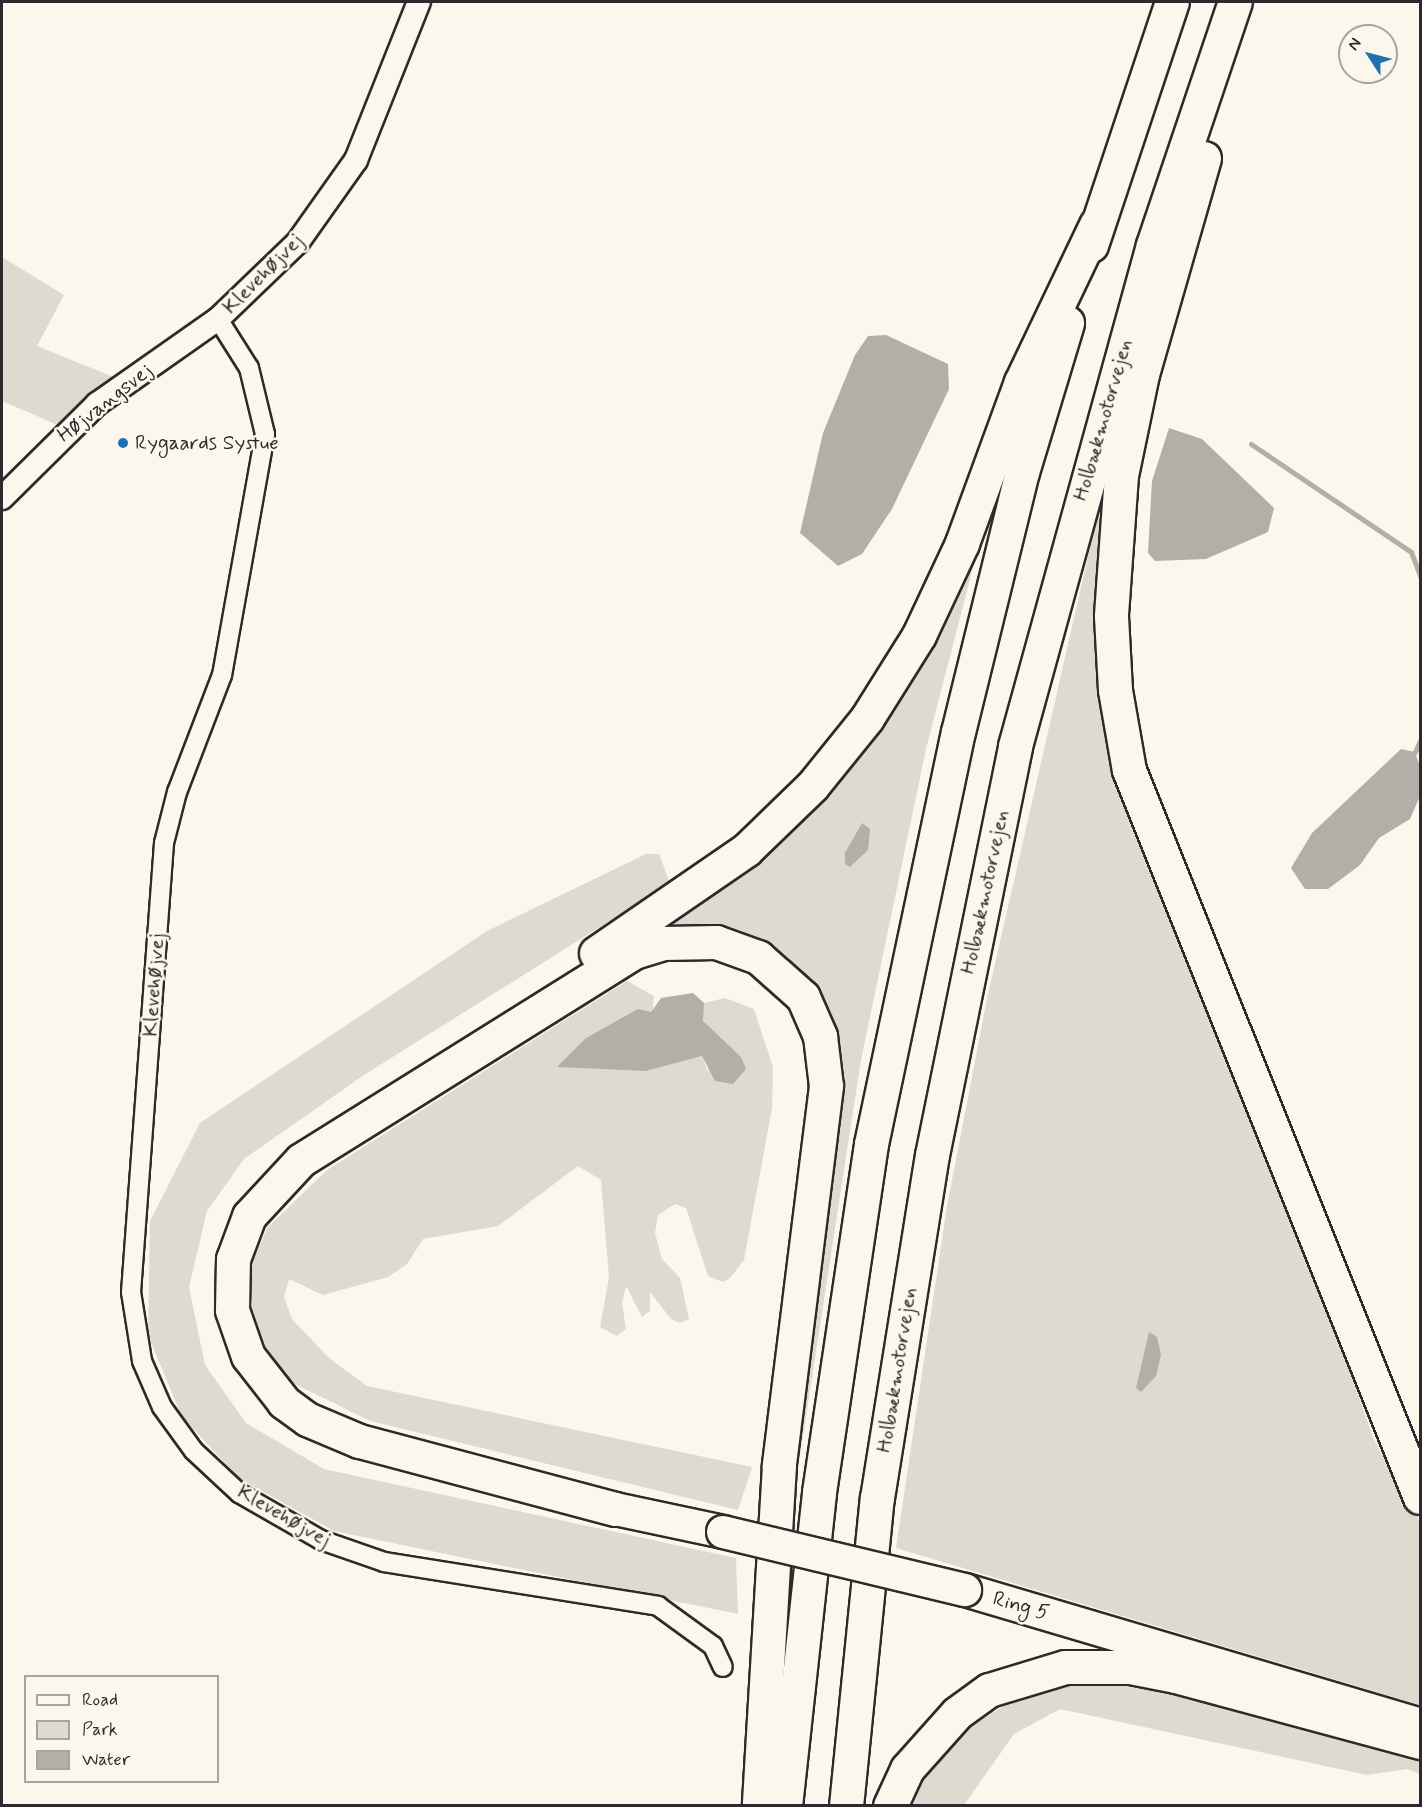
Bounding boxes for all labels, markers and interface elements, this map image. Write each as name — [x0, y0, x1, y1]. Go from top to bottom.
north arrow — [1338, 24, 1398, 84]
text: N — [1343, 34, 1366, 55]
street label: Klevehøjvej — [217, 228, 309, 320]
street label: Holbækmotorvejen — [1068, 336, 1138, 504]
street label: Højvangsvej — [52, 358, 158, 448]
place label: Rygaards Systue — [135, 430, 279, 456]
marker: Rygaards Systue — [116, 436, 130, 450]
street label: Holbækmotorvejen — [955, 808, 1015, 976]
street label: Klevehøjvej — [138, 932, 170, 1038]
street label: Holbækmotorvejen — [871, 1285, 923, 1455]
street label: Klevehøjvej — [233, 1479, 335, 1553]
street label: Ring 5 — [990, 1586, 1052, 1626]
legend — [24, 1675, 219, 1783]
text: Road — [82, 1688, 118, 1712]
text: Park — [82, 1718, 118, 1742]
text: Water — [82, 1748, 130, 1772]

